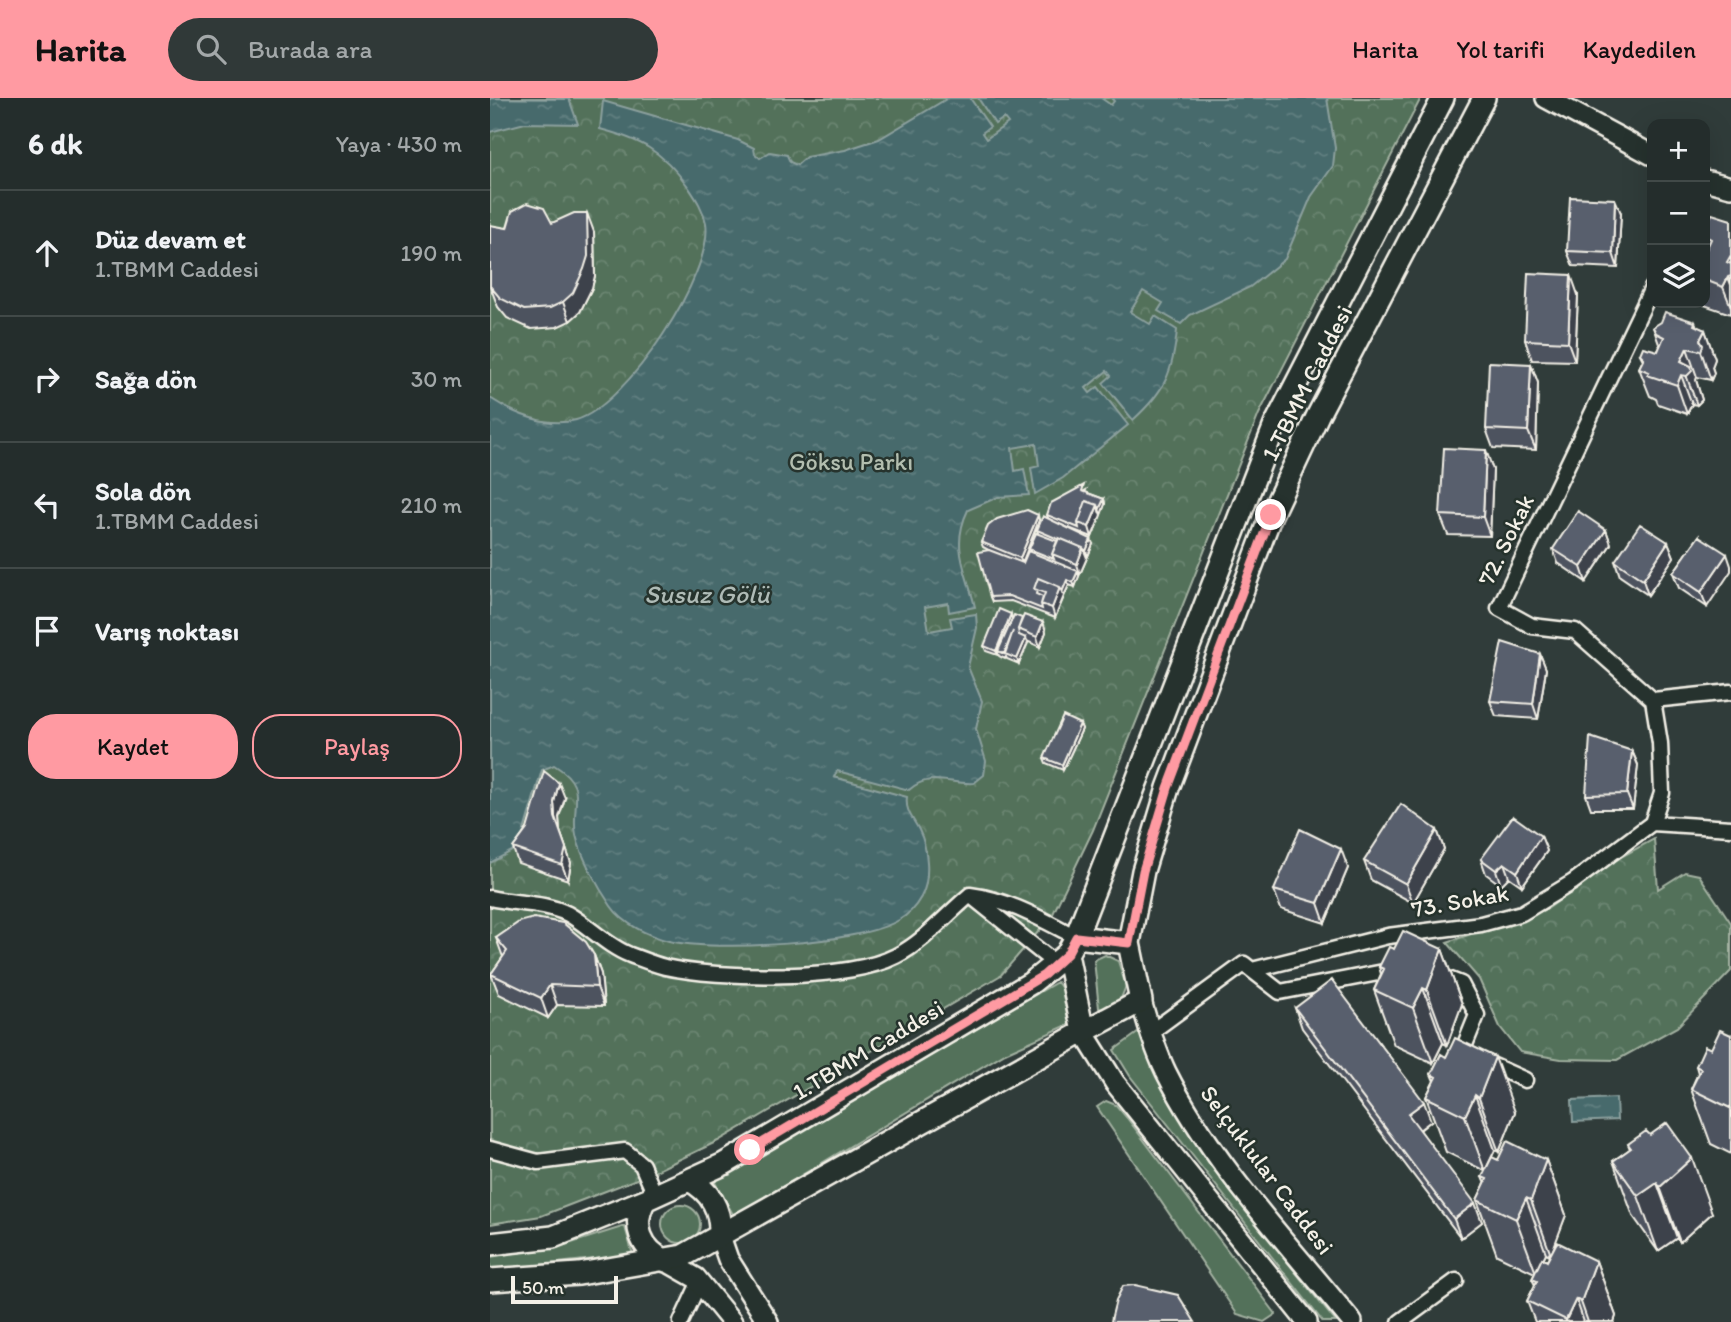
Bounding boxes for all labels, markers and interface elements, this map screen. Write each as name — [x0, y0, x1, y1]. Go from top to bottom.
search box — [168, 18, 658, 81]
text: Harita — [35, 30, 126, 69]
icon: search — [192, 30, 230, 68]
text: Burada ara — [248, 33, 372, 65]
text: Harita — [1352, 35, 1418, 64]
text: Yol tarifi — [1456, 35, 1545, 64]
text: Kaydedilen — [1583, 35, 1696, 64]
map controls — [1647, 119, 1710, 308]
button: + — [1647, 119, 1710, 182]
text: 6 dk — [28, 125, 82, 162]
text: Yaya · 430 m — [336, 130, 462, 158]
button: − — [1647, 182, 1710, 245]
text: Düz devam et — [95, 223, 246, 255]
icon: ahead — [28, 234, 66, 272]
text: 190 m — [401, 239, 462, 267]
button: layers — [1647, 245, 1710, 308]
text: 1.TBMM Caddesi — [95, 255, 259, 283]
street label: 1.TBMM Caddesi — [1255, 300, 1358, 466]
icon: right — [28, 360, 66, 398]
text: Sağa dön — [95, 363, 197, 395]
text: 30 m — [411, 365, 462, 393]
park label: Göksu Parkı — [789, 447, 913, 476]
text: Sola dön — [95, 475, 191, 507]
icon: left — [28, 486, 66, 524]
street label: 72. Sokak — [1471, 489, 1540, 590]
text: 210 m — [401, 491, 462, 519]
route end — [1255, 499, 1286, 530]
text: 1.TBMM Caddesi — [95, 507, 259, 535]
water label: Susuz Gölü — [644, 578, 770, 610]
icon: arrive — [28, 612, 66, 650]
text: Varış noktası — [95, 615, 239, 647]
button: Kaydet — [28, 714, 238, 779]
button: Paylaş — [252, 714, 462, 779]
street label: 73. Sokak — [1409, 878, 1511, 923]
street label: 1.TBMM Caddesi — [787, 993, 948, 1106]
street label: Selçuklular Caddesi — [1194, 1079, 1340, 1260]
route start — [734, 1134, 765, 1165]
scale bar — [511, 1273, 618, 1305]
text: 50 m — [522, 1276, 564, 1299]

